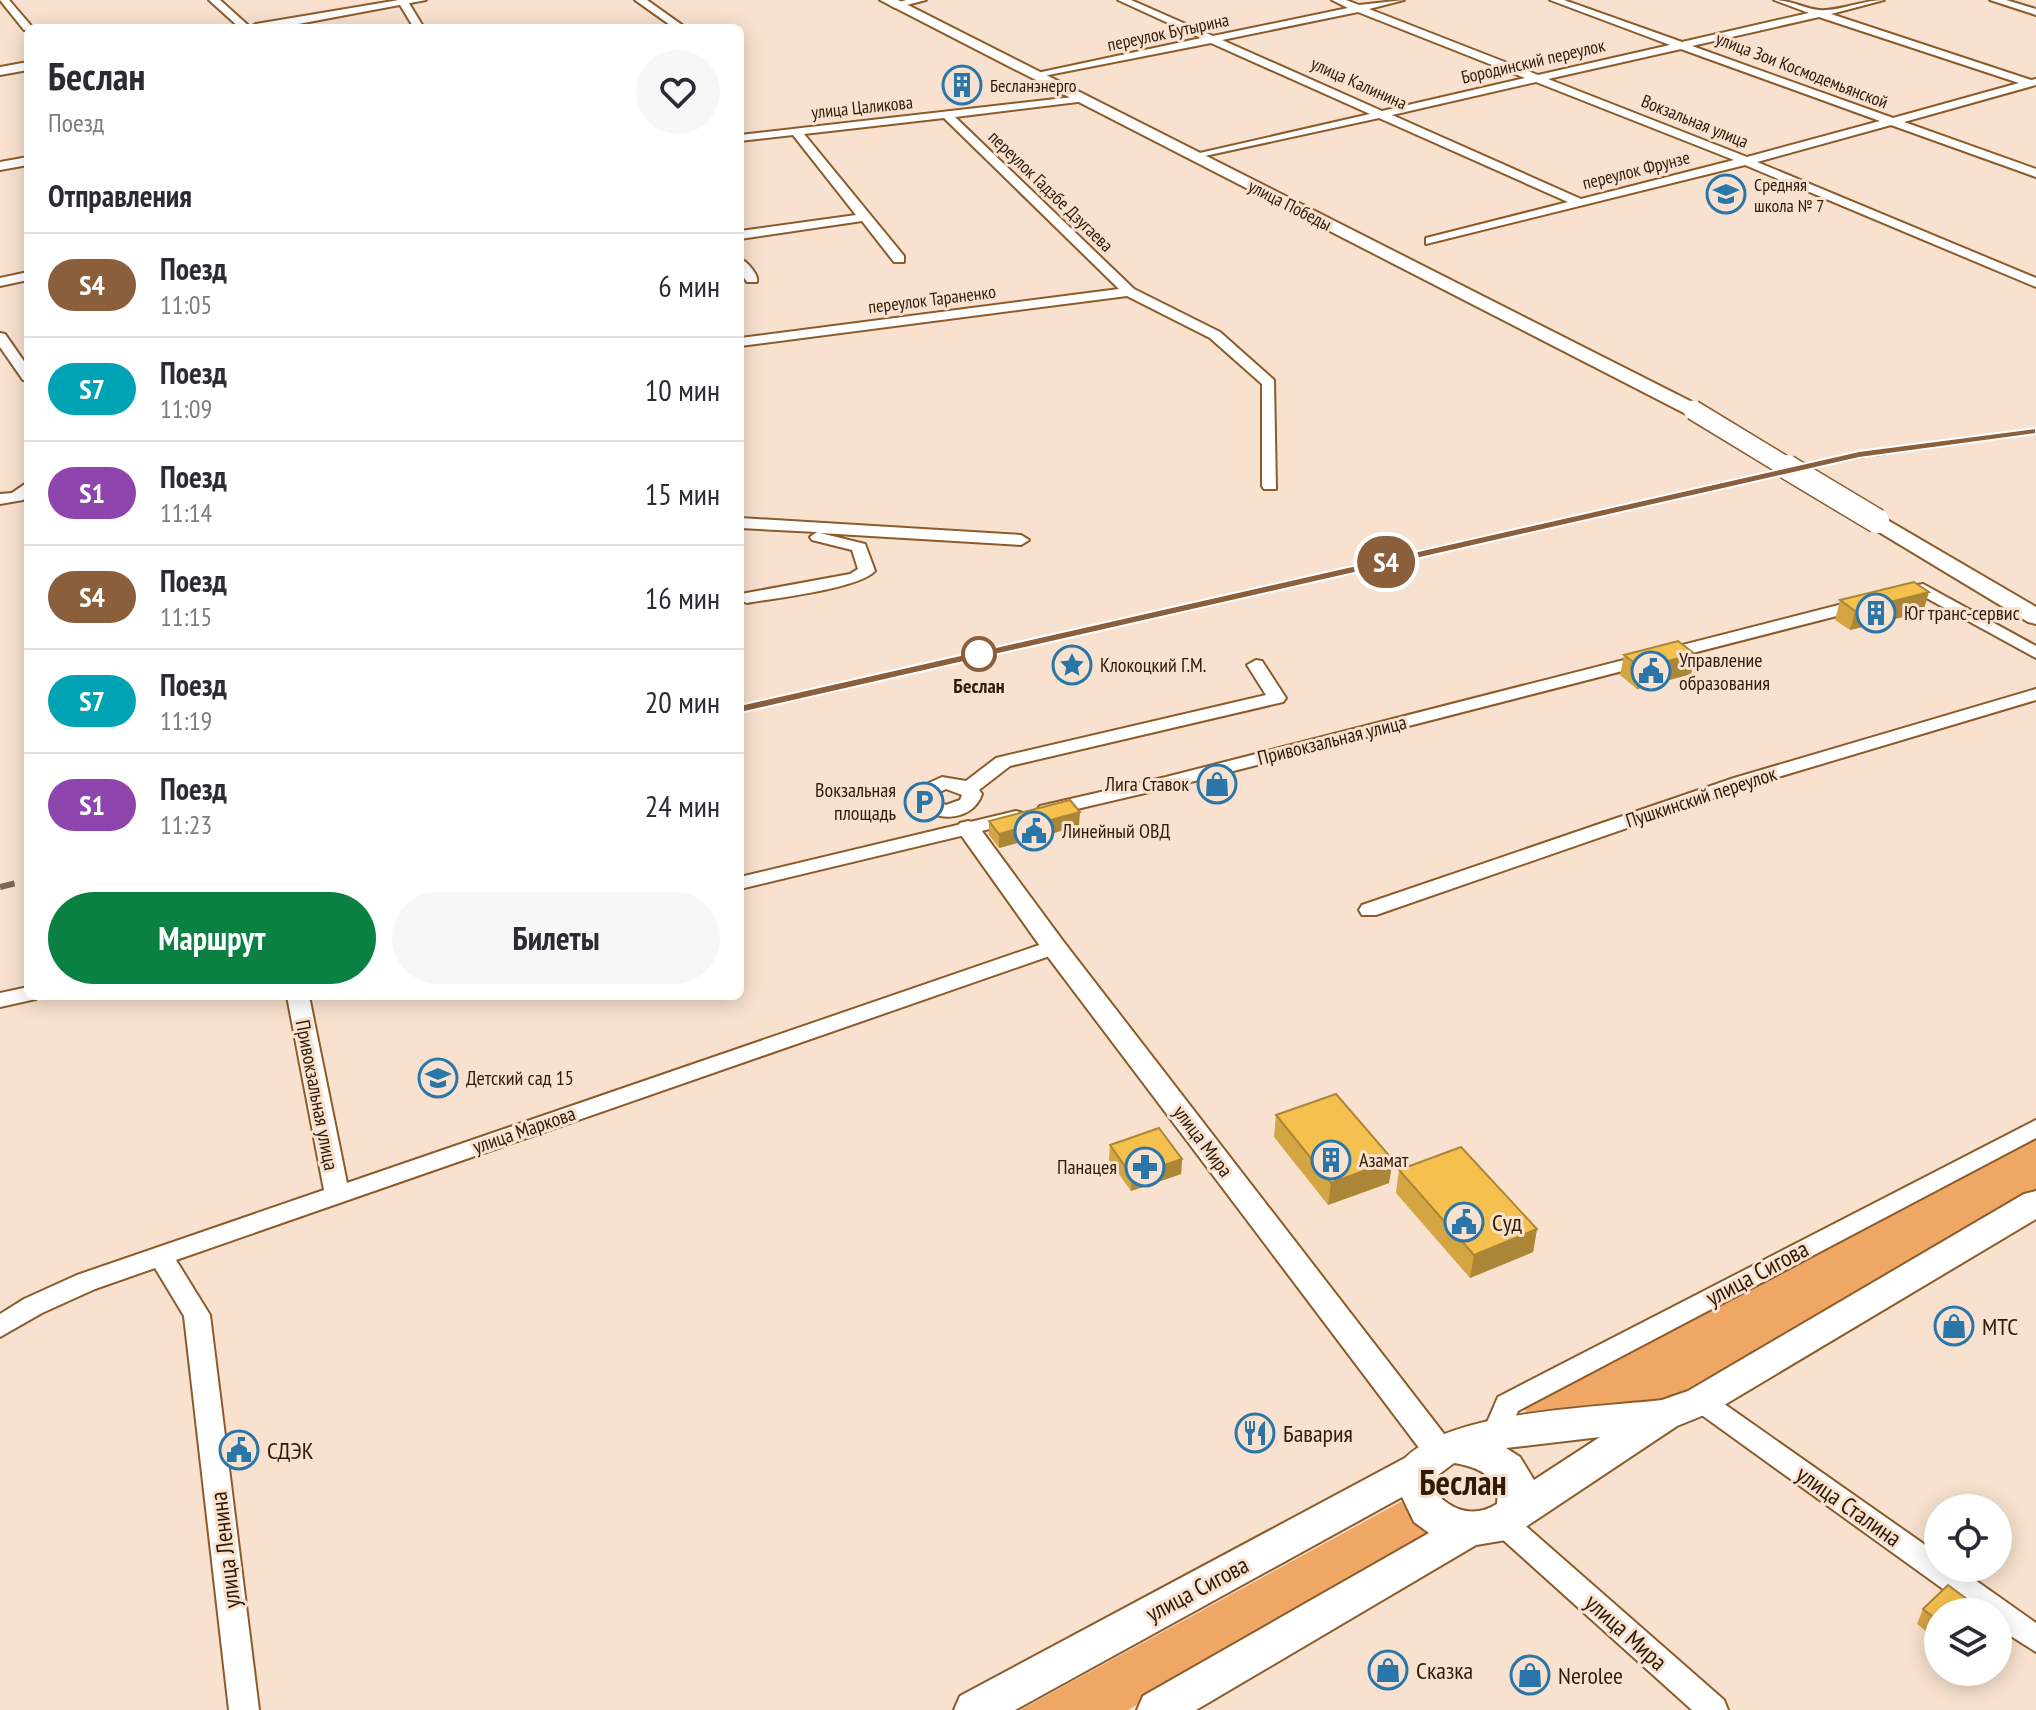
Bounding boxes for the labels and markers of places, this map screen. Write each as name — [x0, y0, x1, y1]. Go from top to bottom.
building icon: Бесланэнерго — [941, 64, 983, 106]
place label: Бесланэнерго — [990, 74, 1077, 97]
school or university icon: Средняя школа № 7 — [1705, 173, 1747, 215]
place label: Средняя школа № 7 — [1754, 173, 1824, 217]
building icon: Юг транс-сервис — [1855, 592, 1897, 634]
place label: Юг транс-сервис — [1904, 600, 2020, 626]
marker: Беслан — [962, 637, 996, 671]
place icon: Клокоцкий Г.М. — [1051, 644, 1093, 686]
place label: Управление образования — [1679, 647, 1770, 696]
public building icon: Управление образования — [1630, 650, 1672, 692]
place label: Клокоцкий Г.М. — [1100, 652, 1206, 678]
place label: Беслан — [953, 673, 1005, 699]
shop icon: Лига Ставок — [1196, 763, 1238, 805]
place label: Лига Ставок — [1104, 771, 1189, 797]
place label: Вокзальная площадь — [815, 777, 896, 826]
parking icon: Вокзальная площадь — [903, 781, 945, 823]
public building icon: Линейный ОВД — [1013, 810, 1055, 852]
place label: Линейный ОВД — [1061, 818, 1170, 844]
school or university icon: Детский сад 15 — [417, 1057, 459, 1099]
place label: Детский сад 15 — [466, 1065, 574, 1091]
building icon: Азамат — [1310, 1139, 1352, 1181]
pharmacy icon: Панацея — [1124, 1146, 1166, 1188]
place label: Азамат — [1359, 1147, 1409, 1173]
place label: Панацея — [1057, 1154, 1117, 1180]
public building icon: Суд — [1443, 1201, 1485, 1243]
place label: Суд — [1492, 1207, 1522, 1238]
shop icon: МТС — [1933, 1305, 1975, 1347]
place label: МТС — [1982, 1311, 2018, 1342]
restaurant icon: Бавария — [1234, 1412, 1276, 1454]
place label: Бавария — [1283, 1418, 1353, 1449]
public building icon: СДЭК — [218, 1429, 260, 1471]
place label: СДЭК — [267, 1435, 314, 1466]
shop icon: Сказка — [1367, 1649, 1409, 1691]
shop icon: Nerolee — [1509, 1654, 1551, 1696]
place label: Сказка — [1416, 1655, 1473, 1686]
place label: Nerolee — [1558, 1660, 1623, 1691]

